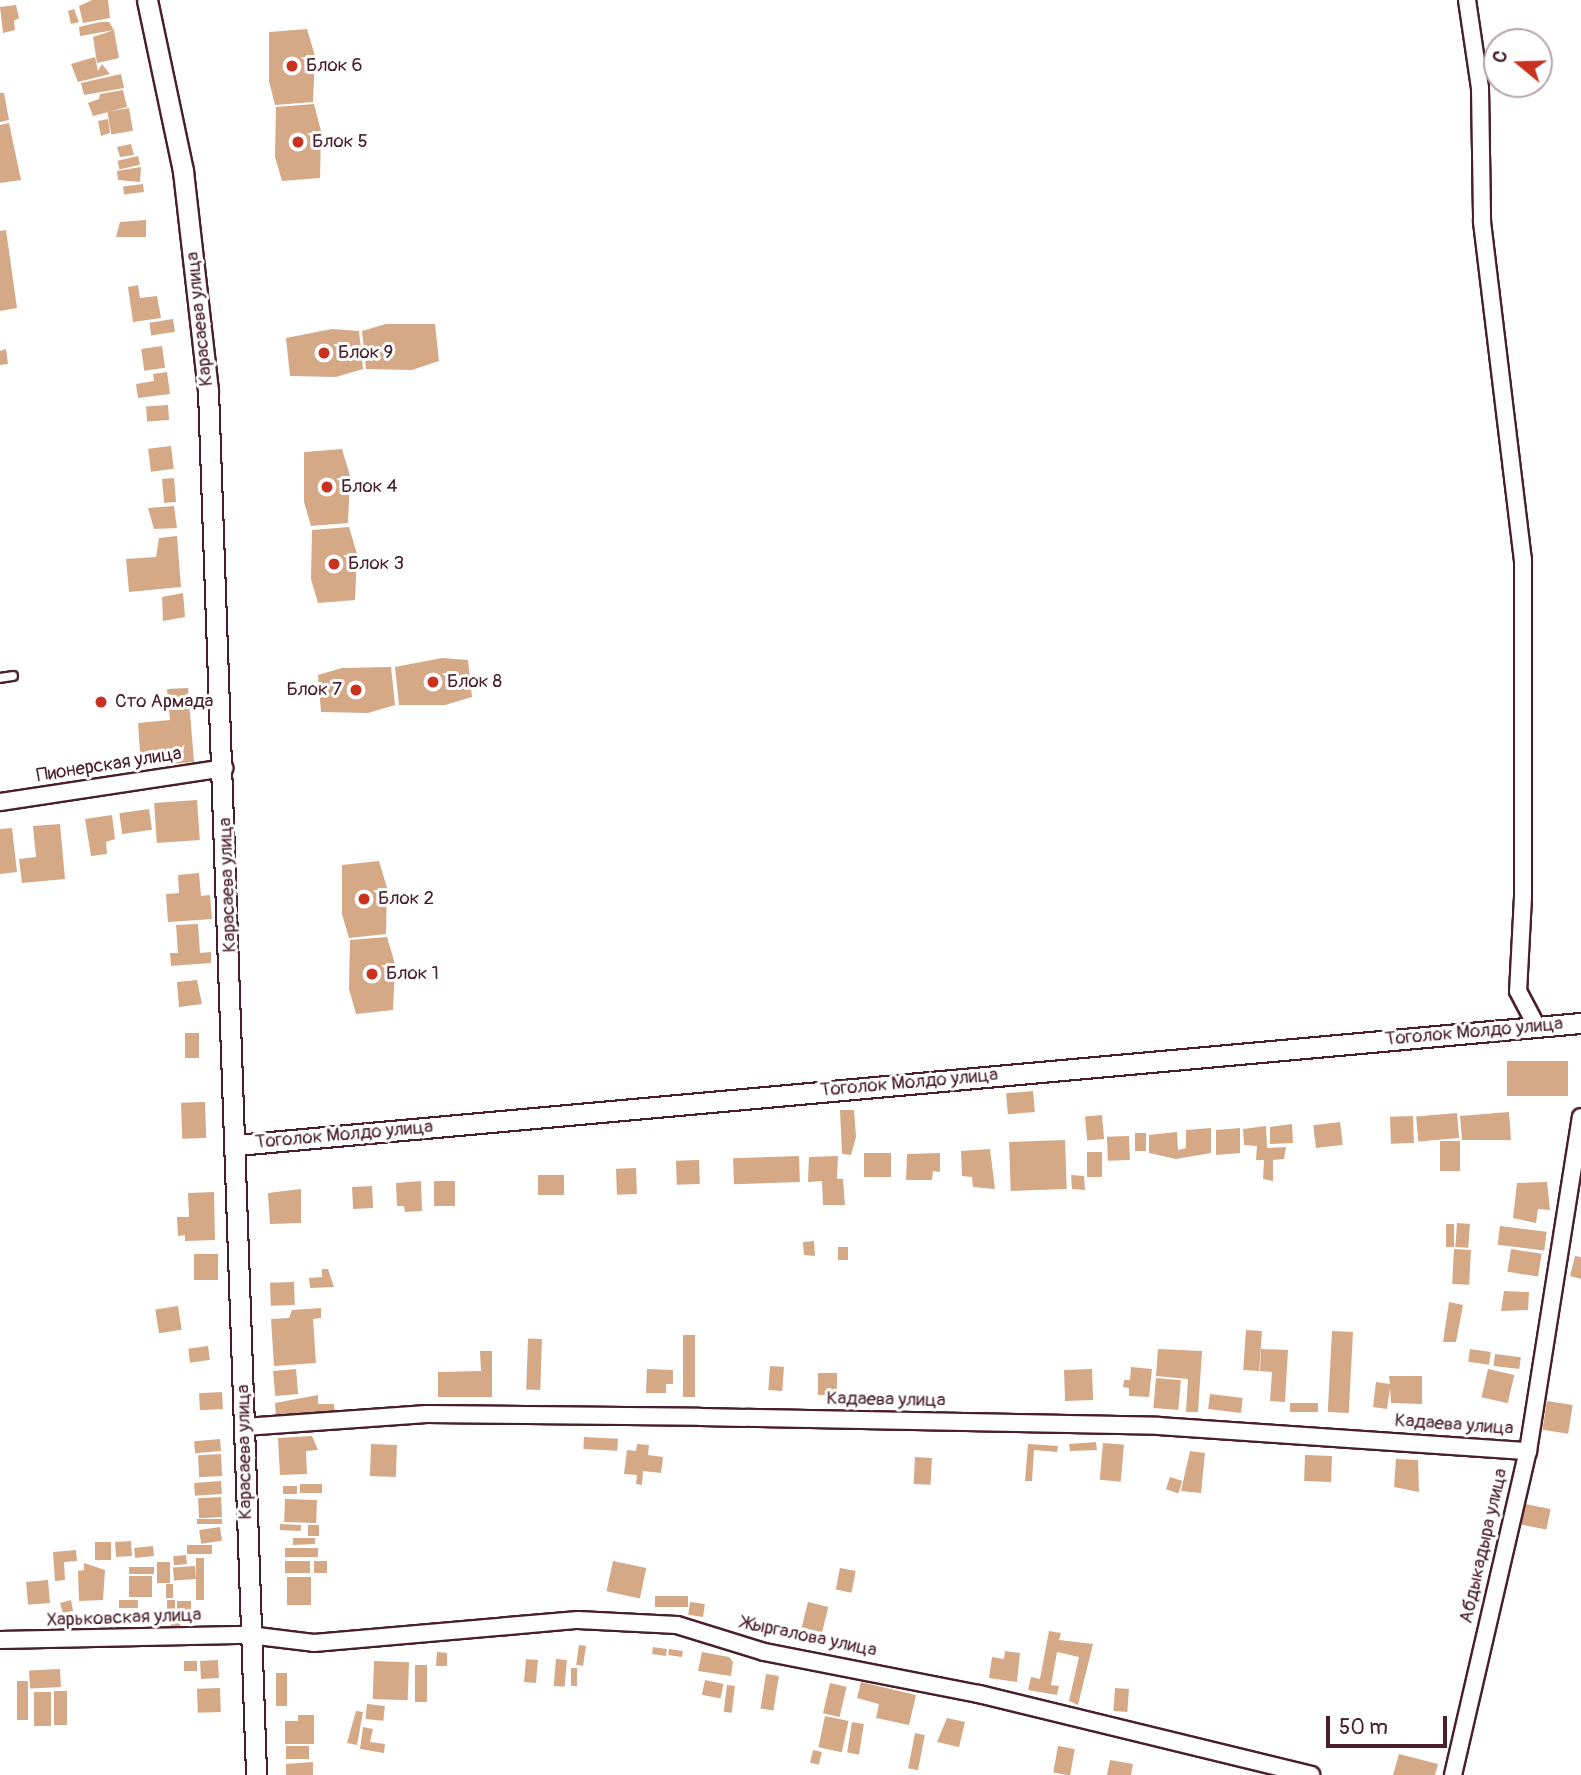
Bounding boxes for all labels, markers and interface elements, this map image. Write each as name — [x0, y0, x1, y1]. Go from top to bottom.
north arrow — [1483, 28, 1553, 98]
text: С — [1487, 47, 1513, 66]
place label: Блок 6 — [306, 55, 363, 77]
marker: Блок 6 — [284, 58, 300, 74]
place label: Блок 5 — [312, 131, 368, 153]
marker: Блок 5 — [290, 134, 306, 150]
street label: Карасаева улица — [182, 251, 218, 387]
place label: Блок 9 — [338, 342, 393, 364]
marker: Блок 9 — [316, 345, 332, 361]
place label: Блок 4 — [341, 476, 398, 498]
marker: Блок 4 — [319, 479, 335, 495]
place label: Блок 3 — [348, 553, 404, 575]
marker: Блок 3 — [326, 556, 342, 572]
place label: Блок 8 — [447, 671, 502, 693]
marker: Блок 8 — [425, 674, 441, 690]
place label: Блок 7 — [286, 679, 342, 701]
marker: Блок 7 — [348, 682, 364, 698]
place label: Сто Армада — [115, 691, 213, 713]
marker: Сто Армада — [93, 694, 109, 710]
street label: Пионерская улица — [35, 742, 183, 788]
street label: Карасаева улица — [214, 817, 242, 953]
place label: Блок 2 — [378, 888, 434, 910]
marker: Блок 2 — [356, 891, 372, 907]
place label: Блок 1 — [386, 963, 439, 985]
marker: Блок 1 — [364, 966, 380, 982]
street label: Тоголок Молдо улица — [1384, 1013, 1564, 1051]
street label: Тоголок Молдо улица — [819, 1064, 999, 1102]
street label: Тоголок Молдо улица — [254, 1116, 434, 1154]
street label: Карасаева улица — [232, 1384, 258, 1520]
street label: Кадаева улица — [826, 1388, 946, 1412]
street label: Кадаева улица — [1394, 1409, 1514, 1441]
street label: Абдыкадыра улица — [1455, 1466, 1513, 1626]
street label: Харьковская улица — [46, 1604, 202, 1632]
street label: Жыргалова улица — [739, 1612, 879, 1662]
scale bar — [1329, 1702, 1450, 1746]
text: 50 m — [1339, 1714, 1388, 1741]

